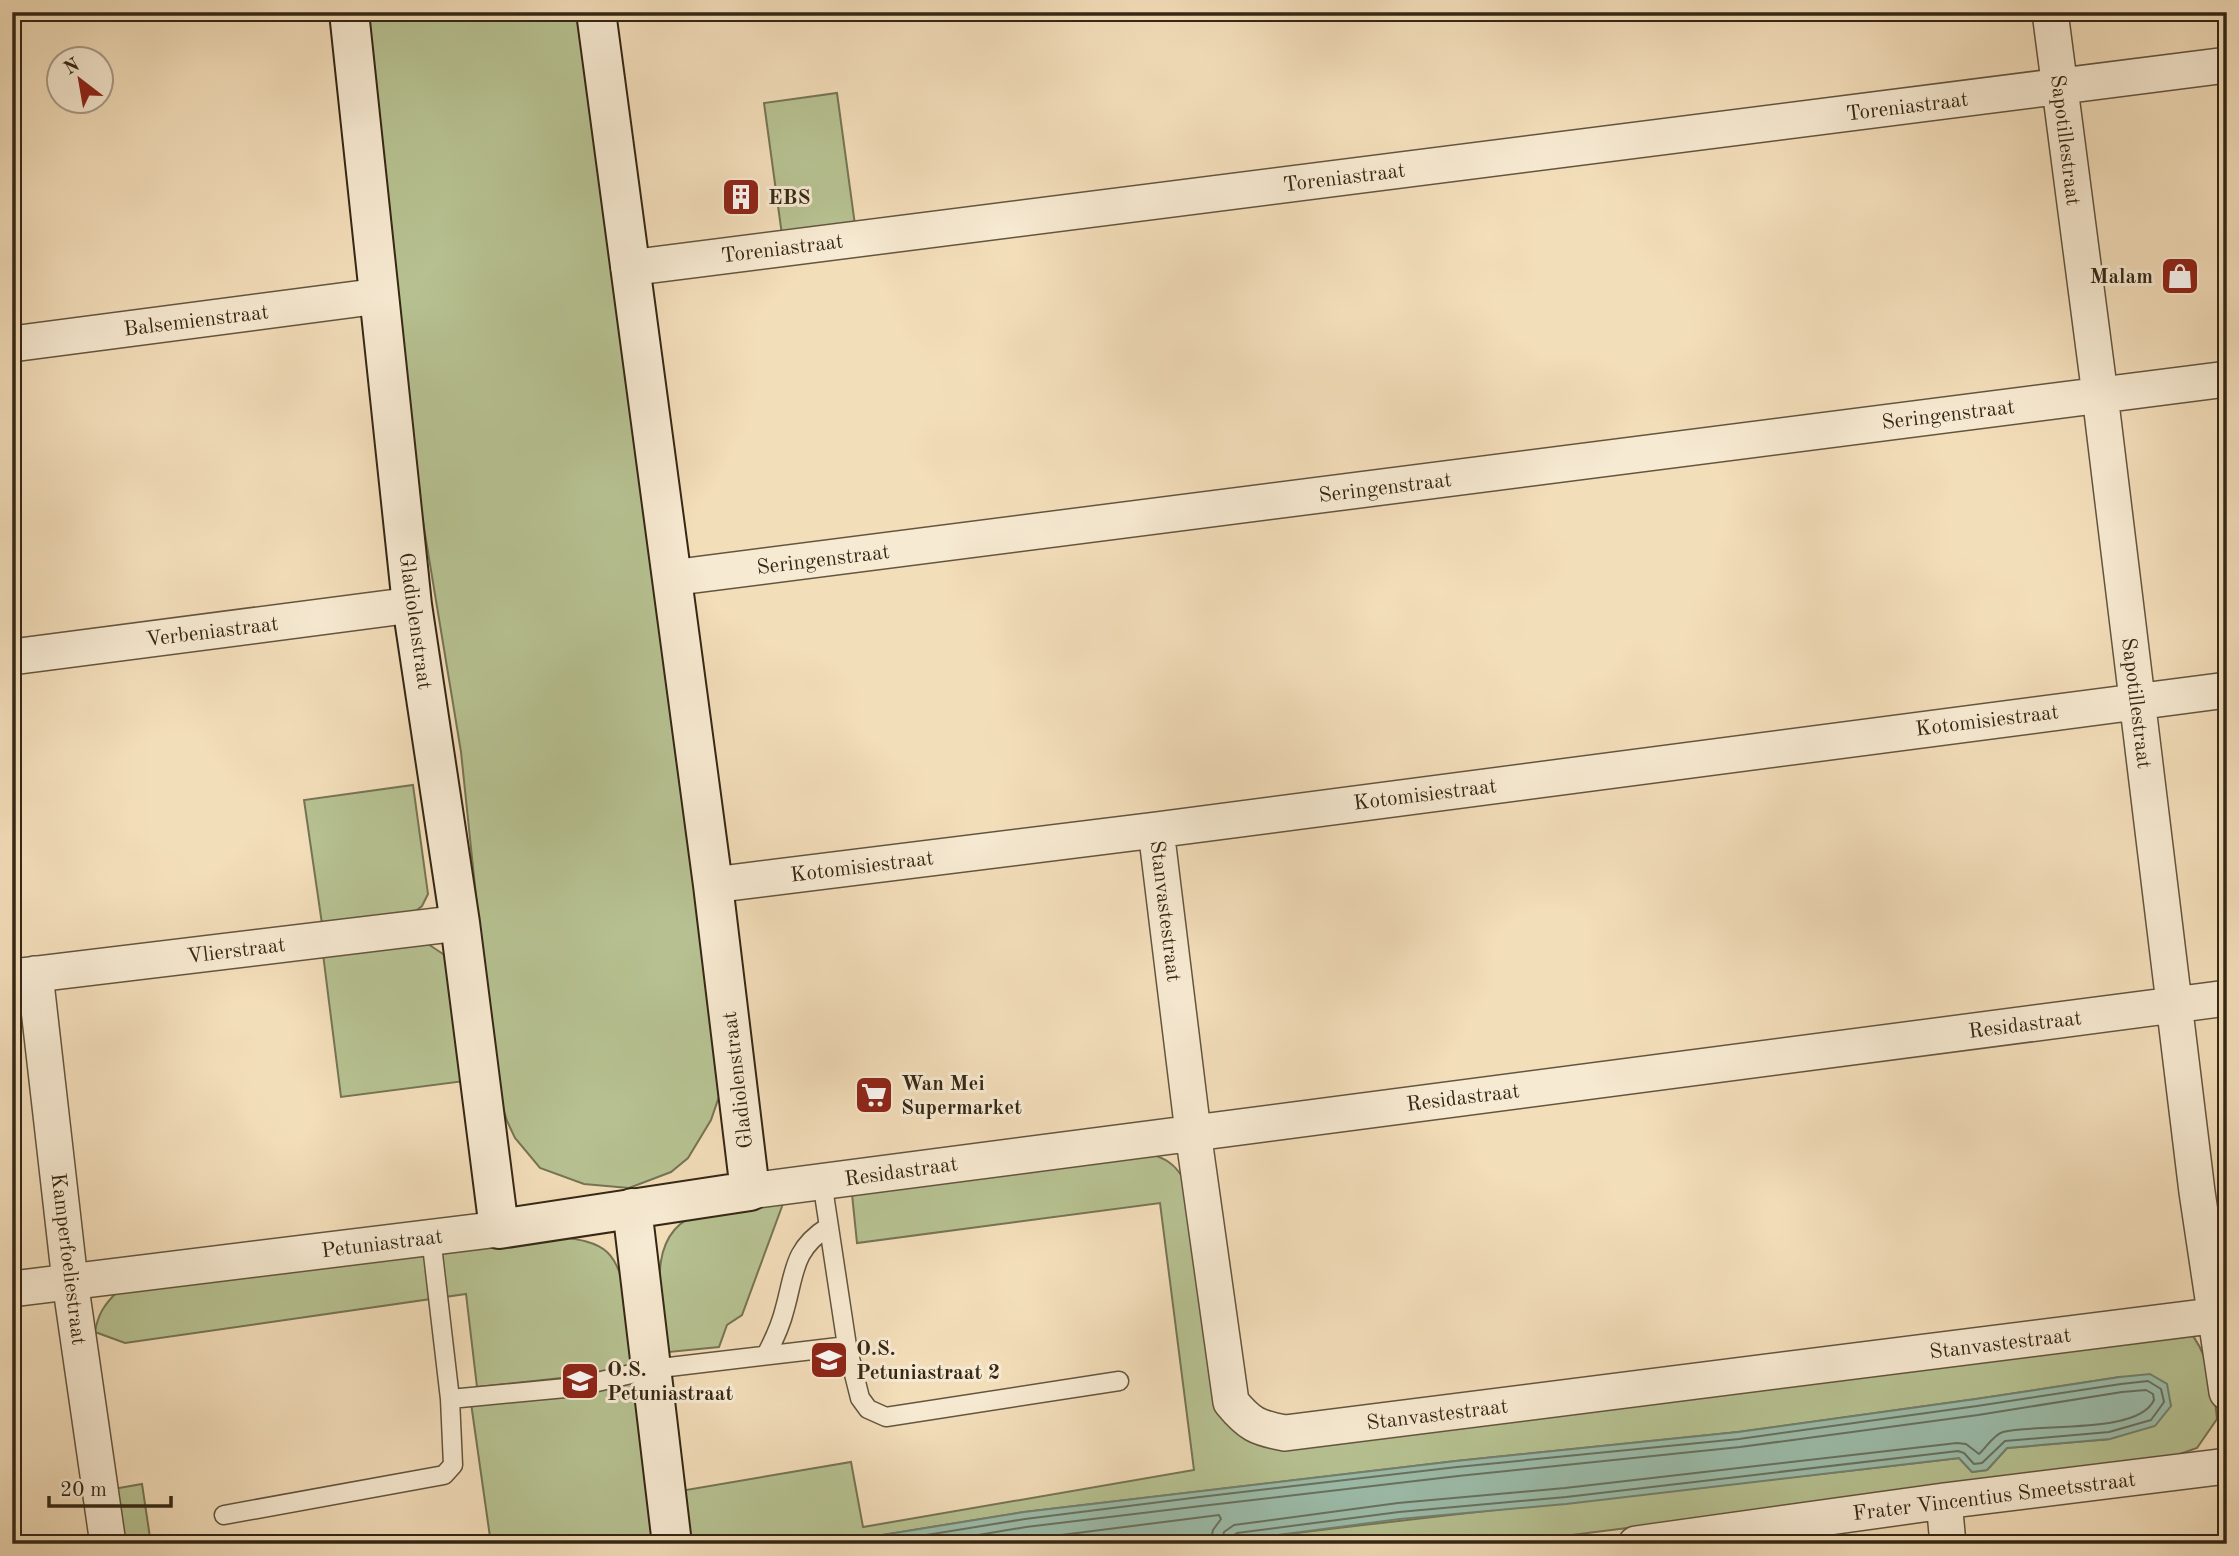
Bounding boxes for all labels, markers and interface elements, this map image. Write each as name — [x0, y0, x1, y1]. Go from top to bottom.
north arrow — [46, 46, 116, 116]
text: N — [61, 55, 84, 79]
street label: Sapotillestraat — [2046, 73, 2083, 207]
street label: Toreniastraat — [1845, 90, 1969, 125]
street label: Toreniastraat — [1282, 161, 1406, 196]
building icon: EBS — [720, 176, 762, 218]
place label: EBS — [768, 188, 810, 209]
street label: Toreniastraat — [720, 232, 844, 267]
shop icon: Malam — [2159, 255, 2201, 297]
place label: Malam — [2090, 267, 2153, 288]
street label: Balsemienstraat — [123, 302, 270, 341]
street label: Seringenstraat — [1880, 397, 2016, 434]
street label: Seringenstraat — [1317, 470, 1453, 507]
street label: Seringenstraat — [755, 542, 891, 579]
street label: Gladiolenstraat — [395, 551, 435, 691]
street label: Verbeniastraat — [145, 614, 280, 651]
street label: Sapotillestraat — [2117, 636, 2154, 770]
street label: Kotomisiestraat — [1914, 702, 2060, 741]
street label: Kotomisiestraat — [1352, 776, 1498, 815]
street label: Stanvastestraat — [1145, 839, 1184, 983]
street label: Kotomisiestraat — [789, 848, 935, 887]
street label: Vlierstraat — [186, 935, 287, 968]
street label: Residastraat — [1967, 1008, 2083, 1043]
street label: Gladiolenstraat — [720, 1010, 757, 1150]
supermarket icon: Wan Mei Supermarket — [853, 1074, 895, 1116]
place label: Wan Mei Supermarket — [901, 1074, 1022, 1119]
street label: Residastraat — [1405, 1081, 1521, 1116]
street label: Residastraat — [843, 1154, 959, 1191]
street label: Kamperfoeliestraat — [47, 1172, 88, 1346]
street label: Petuniastraat — [320, 1227, 444, 1262]
street label: Stanvastestraat — [1928, 1325, 2072, 1364]
school or university icon: O.S. Petuniastraat 2 — [808, 1339, 850, 1381]
place label: O.S. Petuniastraat 2 — [856, 1339, 1000, 1384]
school or university icon: O.S. Petuniastraat — [559, 1360, 601, 1402]
place label: O.S. Petuniastraat — [607, 1360, 733, 1405]
street label: Stanvastestraat — [1365, 1396, 1509, 1435]
scale bar — [49, 1465, 172, 1509]
street label: Frater Vincentius Smeetsstraat — [1851, 1470, 2137, 1525]
text: 20 m — [60, 1480, 107, 1501]

